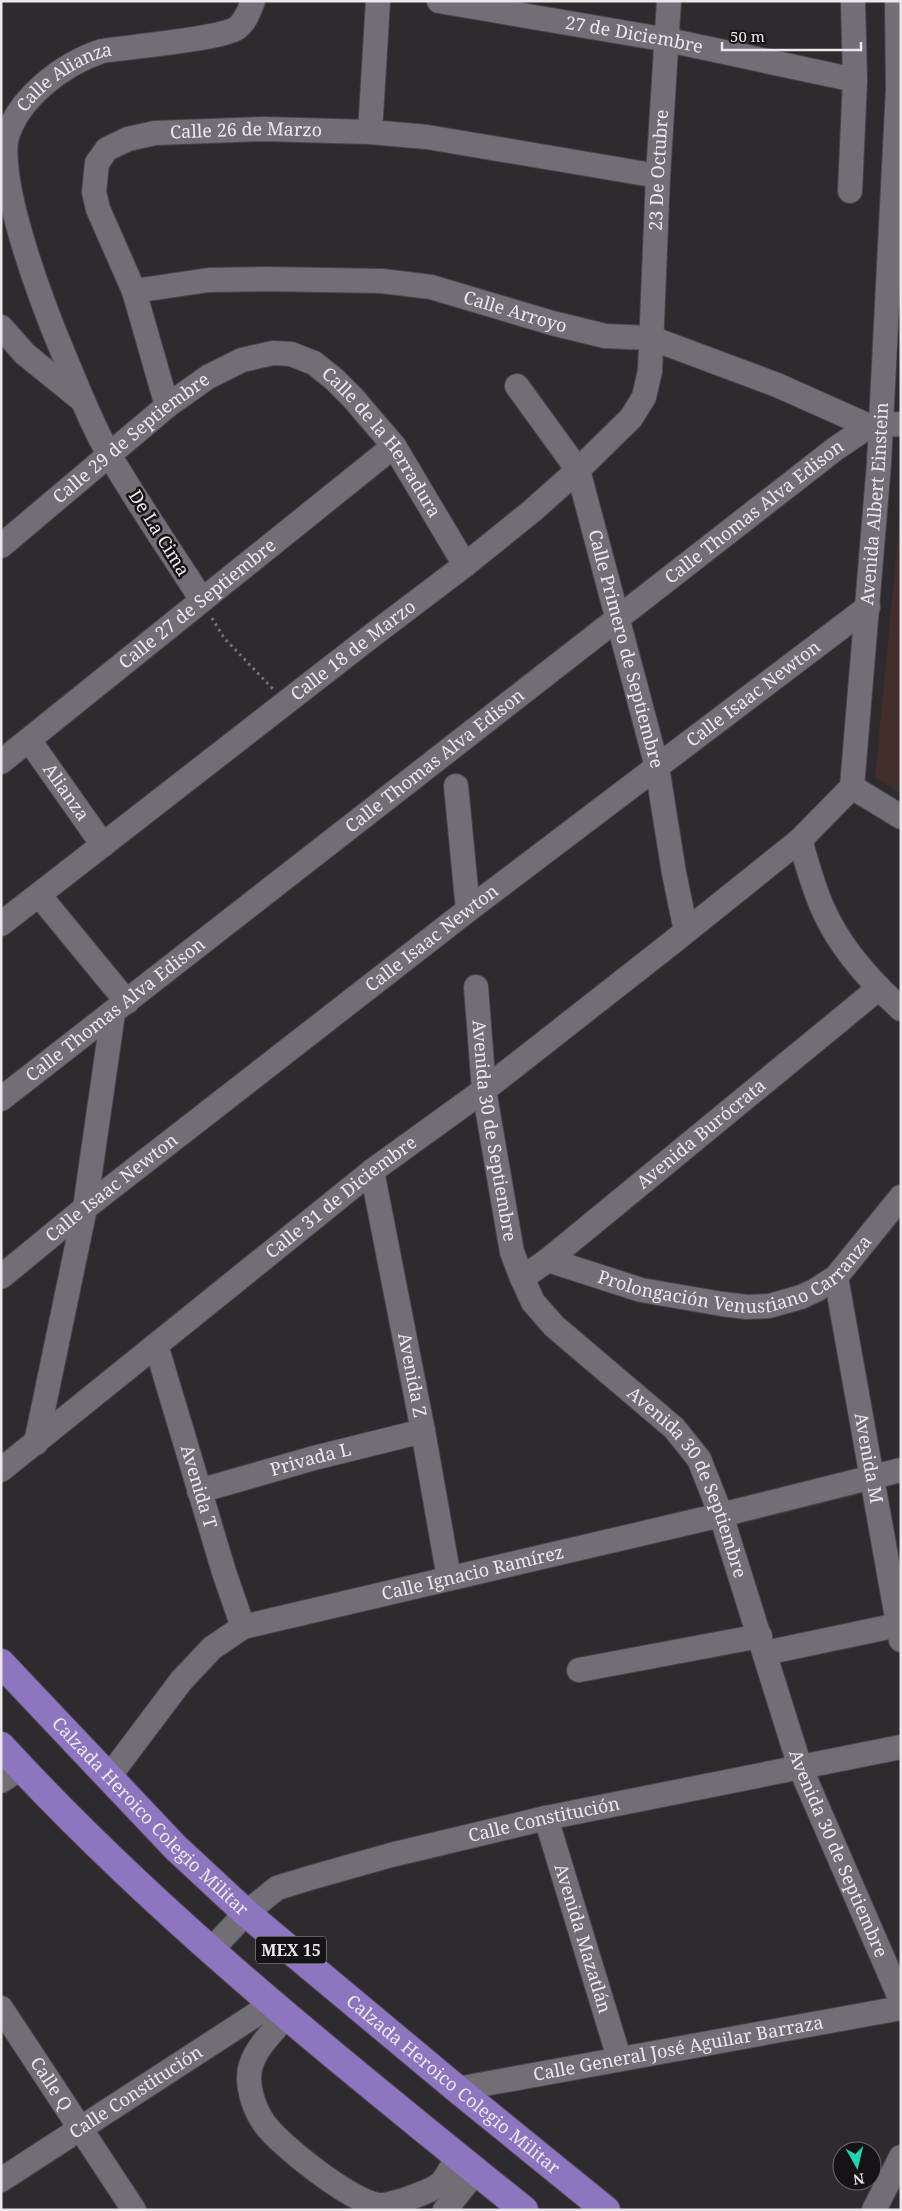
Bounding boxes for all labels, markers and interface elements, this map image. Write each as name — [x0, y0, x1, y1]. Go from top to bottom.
street label: 27 de Diciembre — [564, 10, 705, 58]
scale bar — [722, 20, 861, 52]
text: 50 m — [730, 26, 765, 46]
street label: Calle Alianza — [10, 37, 113, 116]
street label: 23 De Octubre — [643, 109, 673, 231]
street label: Calle 26 de Marzo — [170, 116, 322, 143]
street label: Calle Arroyo — [461, 284, 570, 337]
street label: Calle de la Herradura — [317, 361, 447, 522]
street label: Calle 29 de Septiembre — [47, 367, 214, 508]
street label: Avenida Albert Einstein — [854, 401, 893, 606]
street label: Calle Thomas Alva Edison — [659, 433, 848, 589]
street label: De La Cima — [124, 485, 196, 580]
street label: Calle Primero de Septiembre — [583, 527, 670, 771]
street label: Calle 27 de Septiembre — [113, 533, 280, 674]
street label: Calle 18 de Marzo — [285, 594, 420, 706]
street label: Calle Isaac Newton — [681, 634, 825, 752]
street label: Calle Thomas Alva Edison — [340, 682, 529, 838]
street label: Alianza — [38, 758, 95, 825]
street label: Calle Isaac Newton — [360, 878, 503, 997]
street label: Calle Thomas Alva Edison — [20, 931, 210, 1087]
street label: Avenida 30 de Septiembre — [468, 1019, 523, 1243]
street label: Avenida Burócrata — [631, 1073, 770, 1194]
street label: Calle Isaac Newton — [40, 1127, 182, 1247]
street label: Calle 31 de Diciembre — [260, 1130, 421, 1263]
street label: Prolongación Venustiano Carranza — [595, 1230, 876, 1318]
street label: Avenida Z — [393, 1331, 433, 1419]
street label: Avenida 30 de Septiembre — [623, 1380, 753, 1581]
street label: Avenida M — [850, 1411, 889, 1505]
street label: Privada L — [267, 1436, 353, 1481]
street label: Avenida T — [176, 1442, 223, 1531]
street label: Calle Ignacio Ramírez — [379, 1539, 566, 1605]
street label: Calzada Heroico Colegio Militar — [47, 1711, 255, 1921]
street label: Avenida 30 de Septiembre — [784, 1747, 894, 1961]
street label: Calle Constitución — [466, 1791, 622, 1847]
street label: Avenida Mazatlán — [550, 1861, 618, 2016]
road number: MEX 15 — [256, 1936, 326, 1964]
street label: Calzada Heroico Colegio Militar — [341, 1988, 566, 2179]
street label: Calle General José Aguilar Barraza — [531, 2009, 825, 2086]
street label: Calle Constitución — [64, 2039, 207, 2144]
street label: Calle Q — [25, 2052, 78, 2115]
north arrow — [832, 2141, 882, 2191]
text: N — [852, 2169, 866, 2190]

